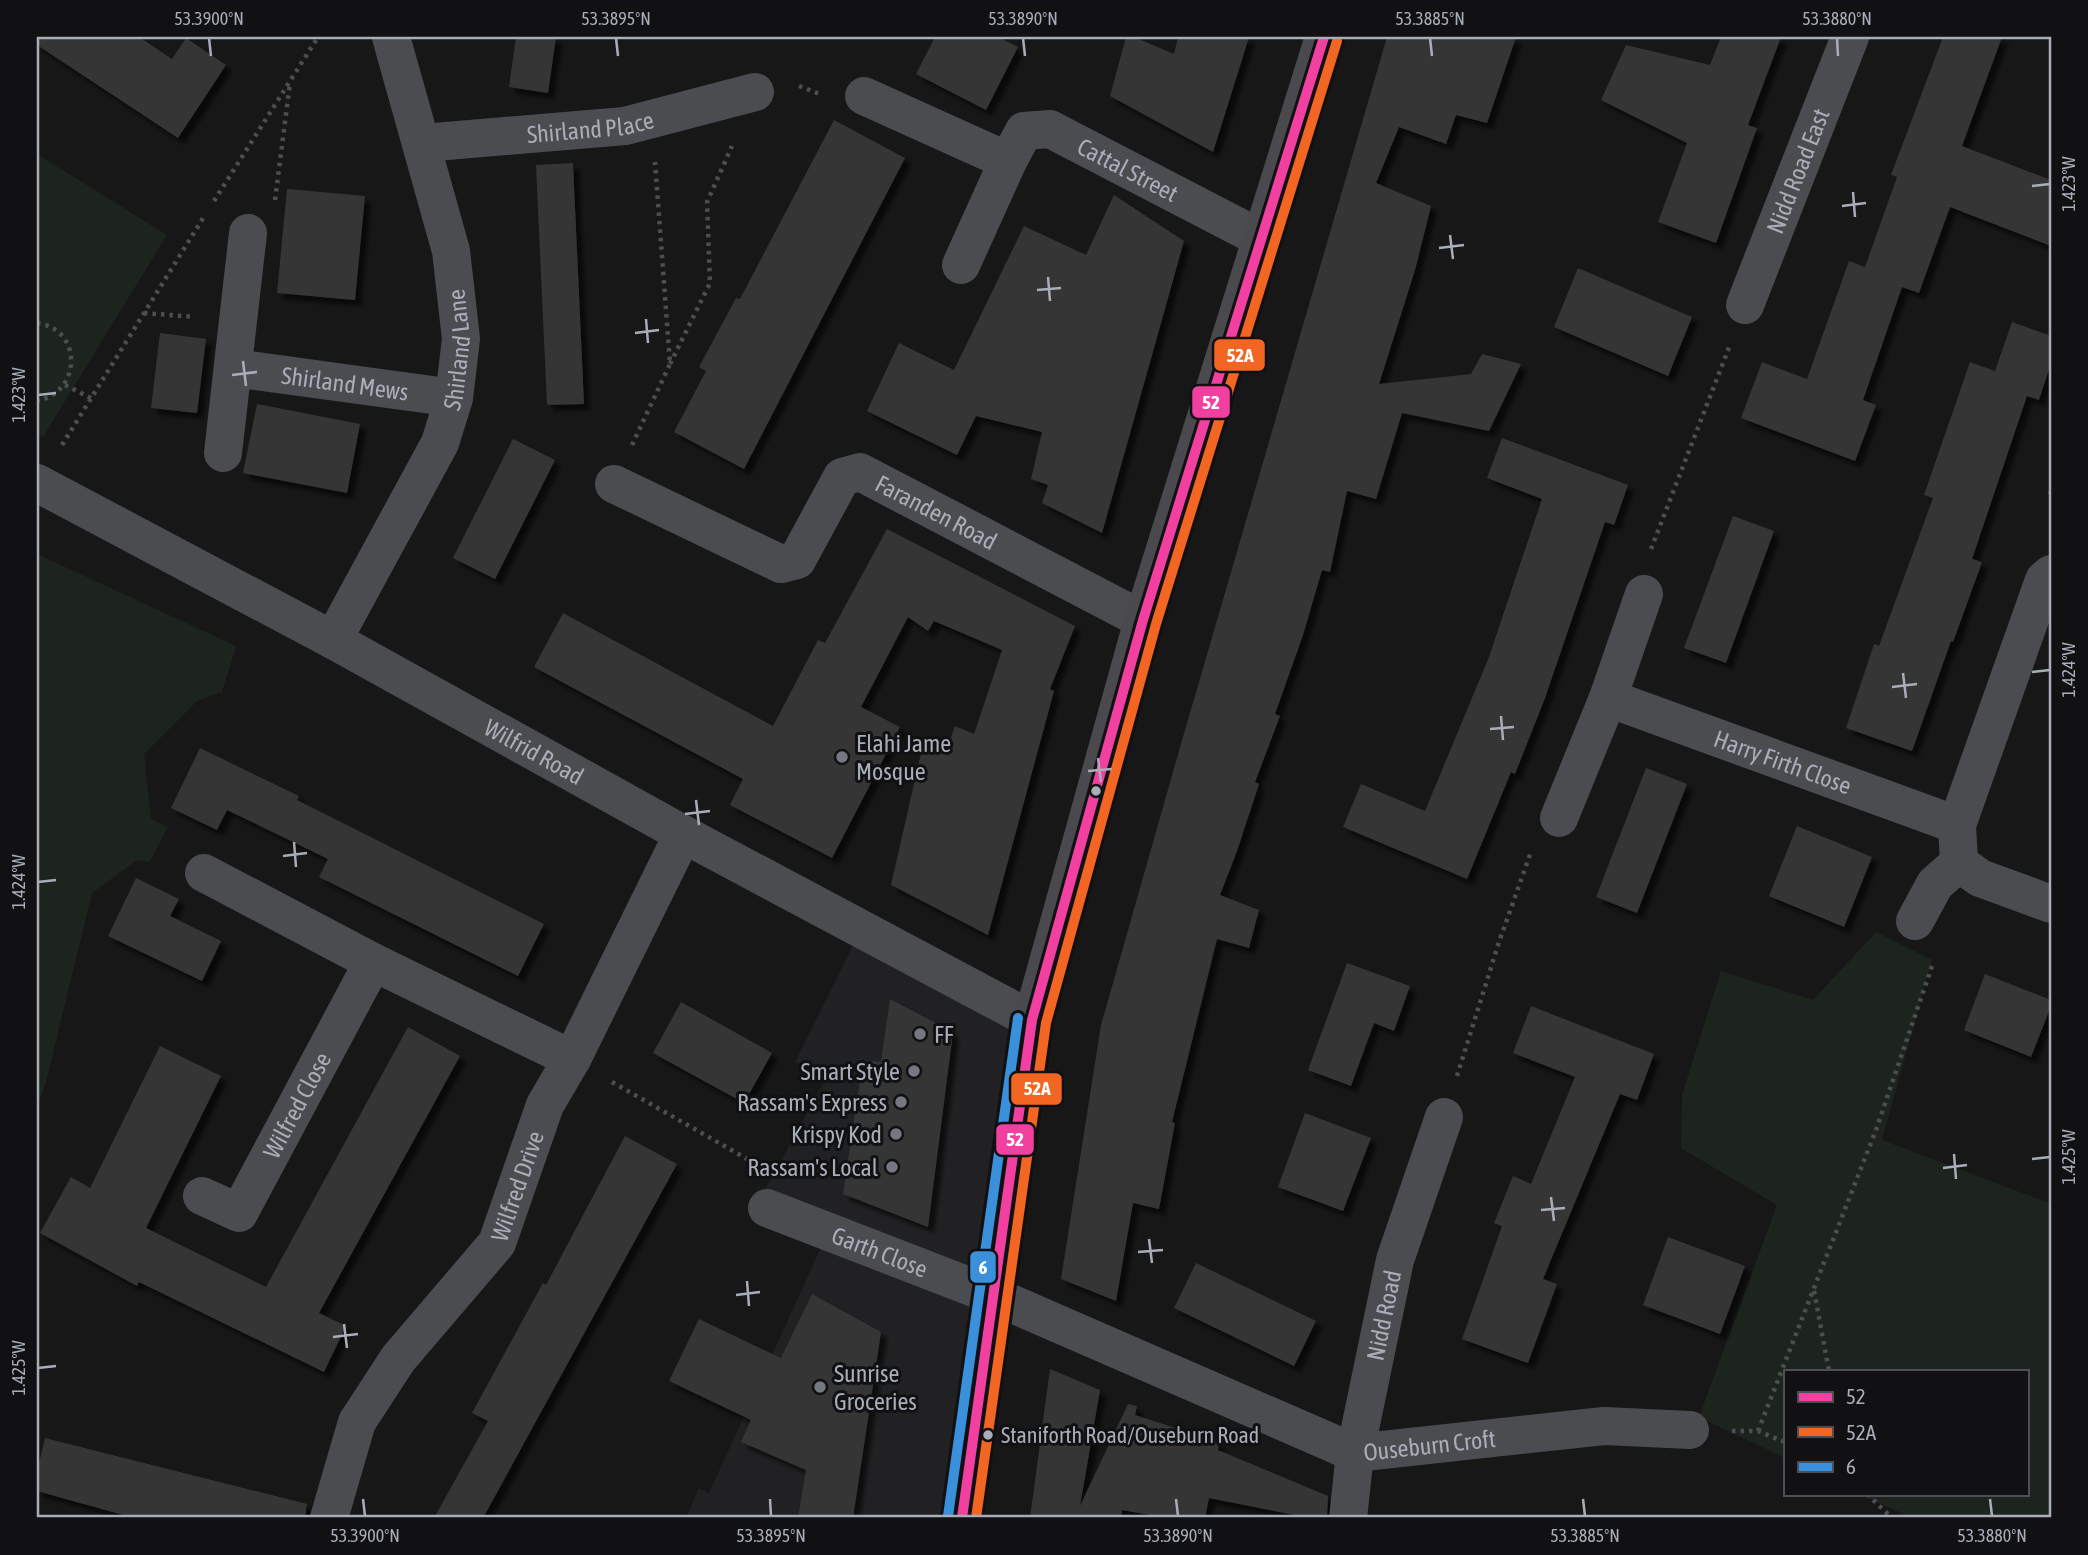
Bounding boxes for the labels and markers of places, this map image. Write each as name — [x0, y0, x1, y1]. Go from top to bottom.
place label: Elahi Jame Mosque — [856, 730, 951, 785]
marker: Elahi Jame Mosque — [834, 749, 850, 765]
unlabelled marker — [1089, 784, 1103, 798]
place label: FF — [934, 1021, 954, 1048]
marker: FF — [912, 1026, 928, 1042]
place label: Smart Style — [801, 1058, 900, 1085]
marker: Smart Style — [906, 1063, 922, 1079]
place label: Rassam's Express — [737, 1089, 887, 1116]
marker: Rassam's Express — [893, 1094, 909, 1110]
place label: Krispy Kod — [791, 1121, 882, 1148]
marker: Krispy Kod — [888, 1126, 904, 1142]
place label: Rassam's Local — [747, 1154, 879, 1181]
marker: Rassam's Local — [884, 1159, 900, 1175]
place label: Sunrise Groceries — [834, 1360, 917, 1415]
marker: Sunrise Groceries — [812, 1379, 828, 1395]
place label: Staniforth Road/Ouseburn Road — [1001, 1422, 1259, 1448]
marker: Staniforth Road/Ouseburn Road — [981, 1428, 995, 1442]

